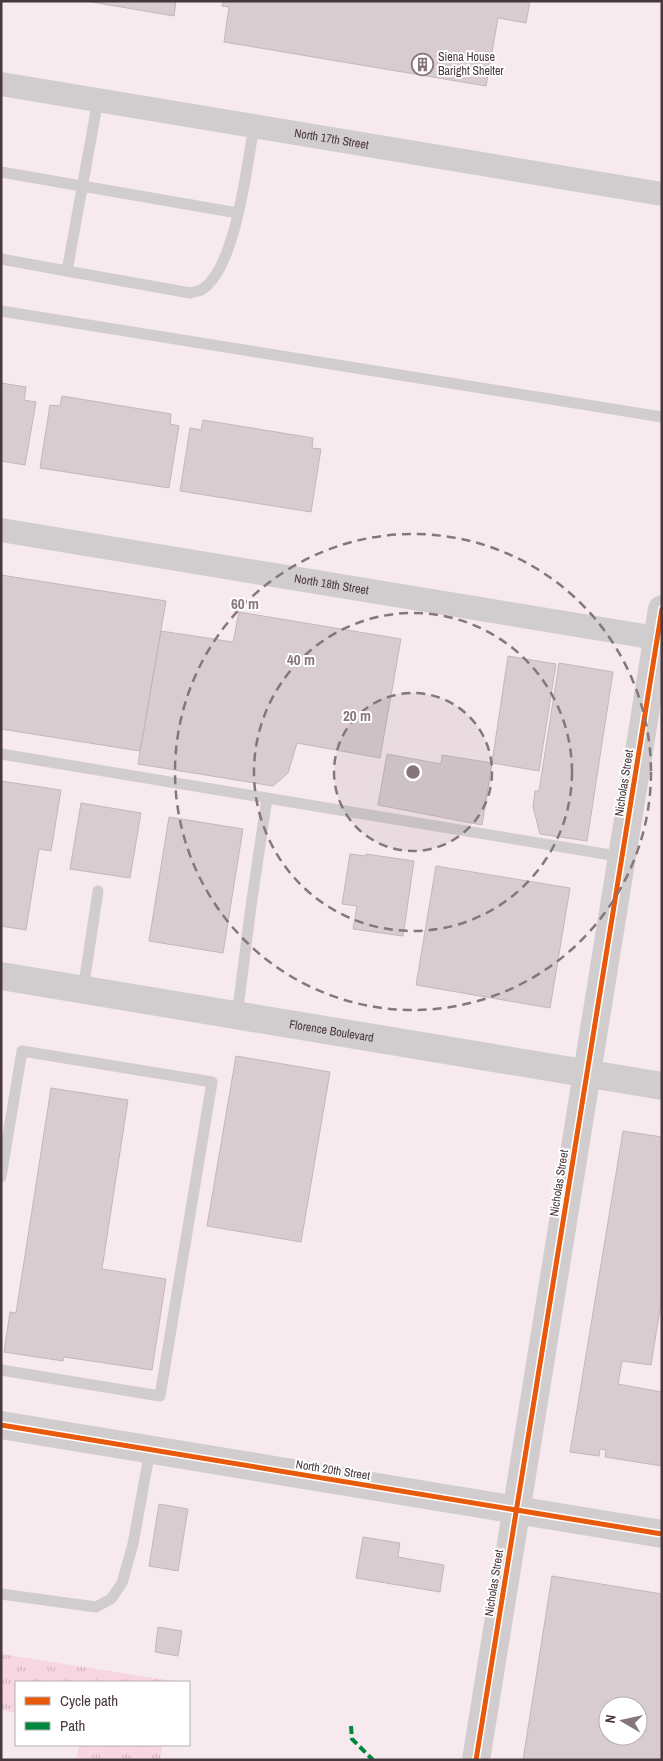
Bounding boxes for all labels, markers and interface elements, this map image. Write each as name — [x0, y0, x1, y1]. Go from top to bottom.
place label: Siena House Baright Shelter — [438, 49, 504, 79]
building icon: Siena House Baright Shelter — [410, 52, 434, 76]
street label: North 17th Street — [293, 125, 370, 153]
street label: North 18th Street — [293, 570, 370, 599]
text: 60 m — [231, 593, 259, 614]
text: 40 m — [287, 649, 315, 670]
text: 20 m — [343, 705, 371, 726]
street label: Nicholas Street — [611, 748, 637, 817]
centre of rings — [404, 763, 422, 781]
street label: Florence Boulevard — [288, 1016, 375, 1046]
street label: Nicholas Street — [546, 1148, 572, 1217]
street label: North 20th Street — [295, 1456, 372, 1484]
street label: Nicholas Street — [481, 1548, 507, 1617]
legend — [15, 1681, 190, 1746]
text: Cycle path — [60, 1690, 118, 1711]
north arrow — [598, 1696, 648, 1746]
text: N — [601, 1713, 620, 1724]
text: Path — [60, 1715, 85, 1736]

